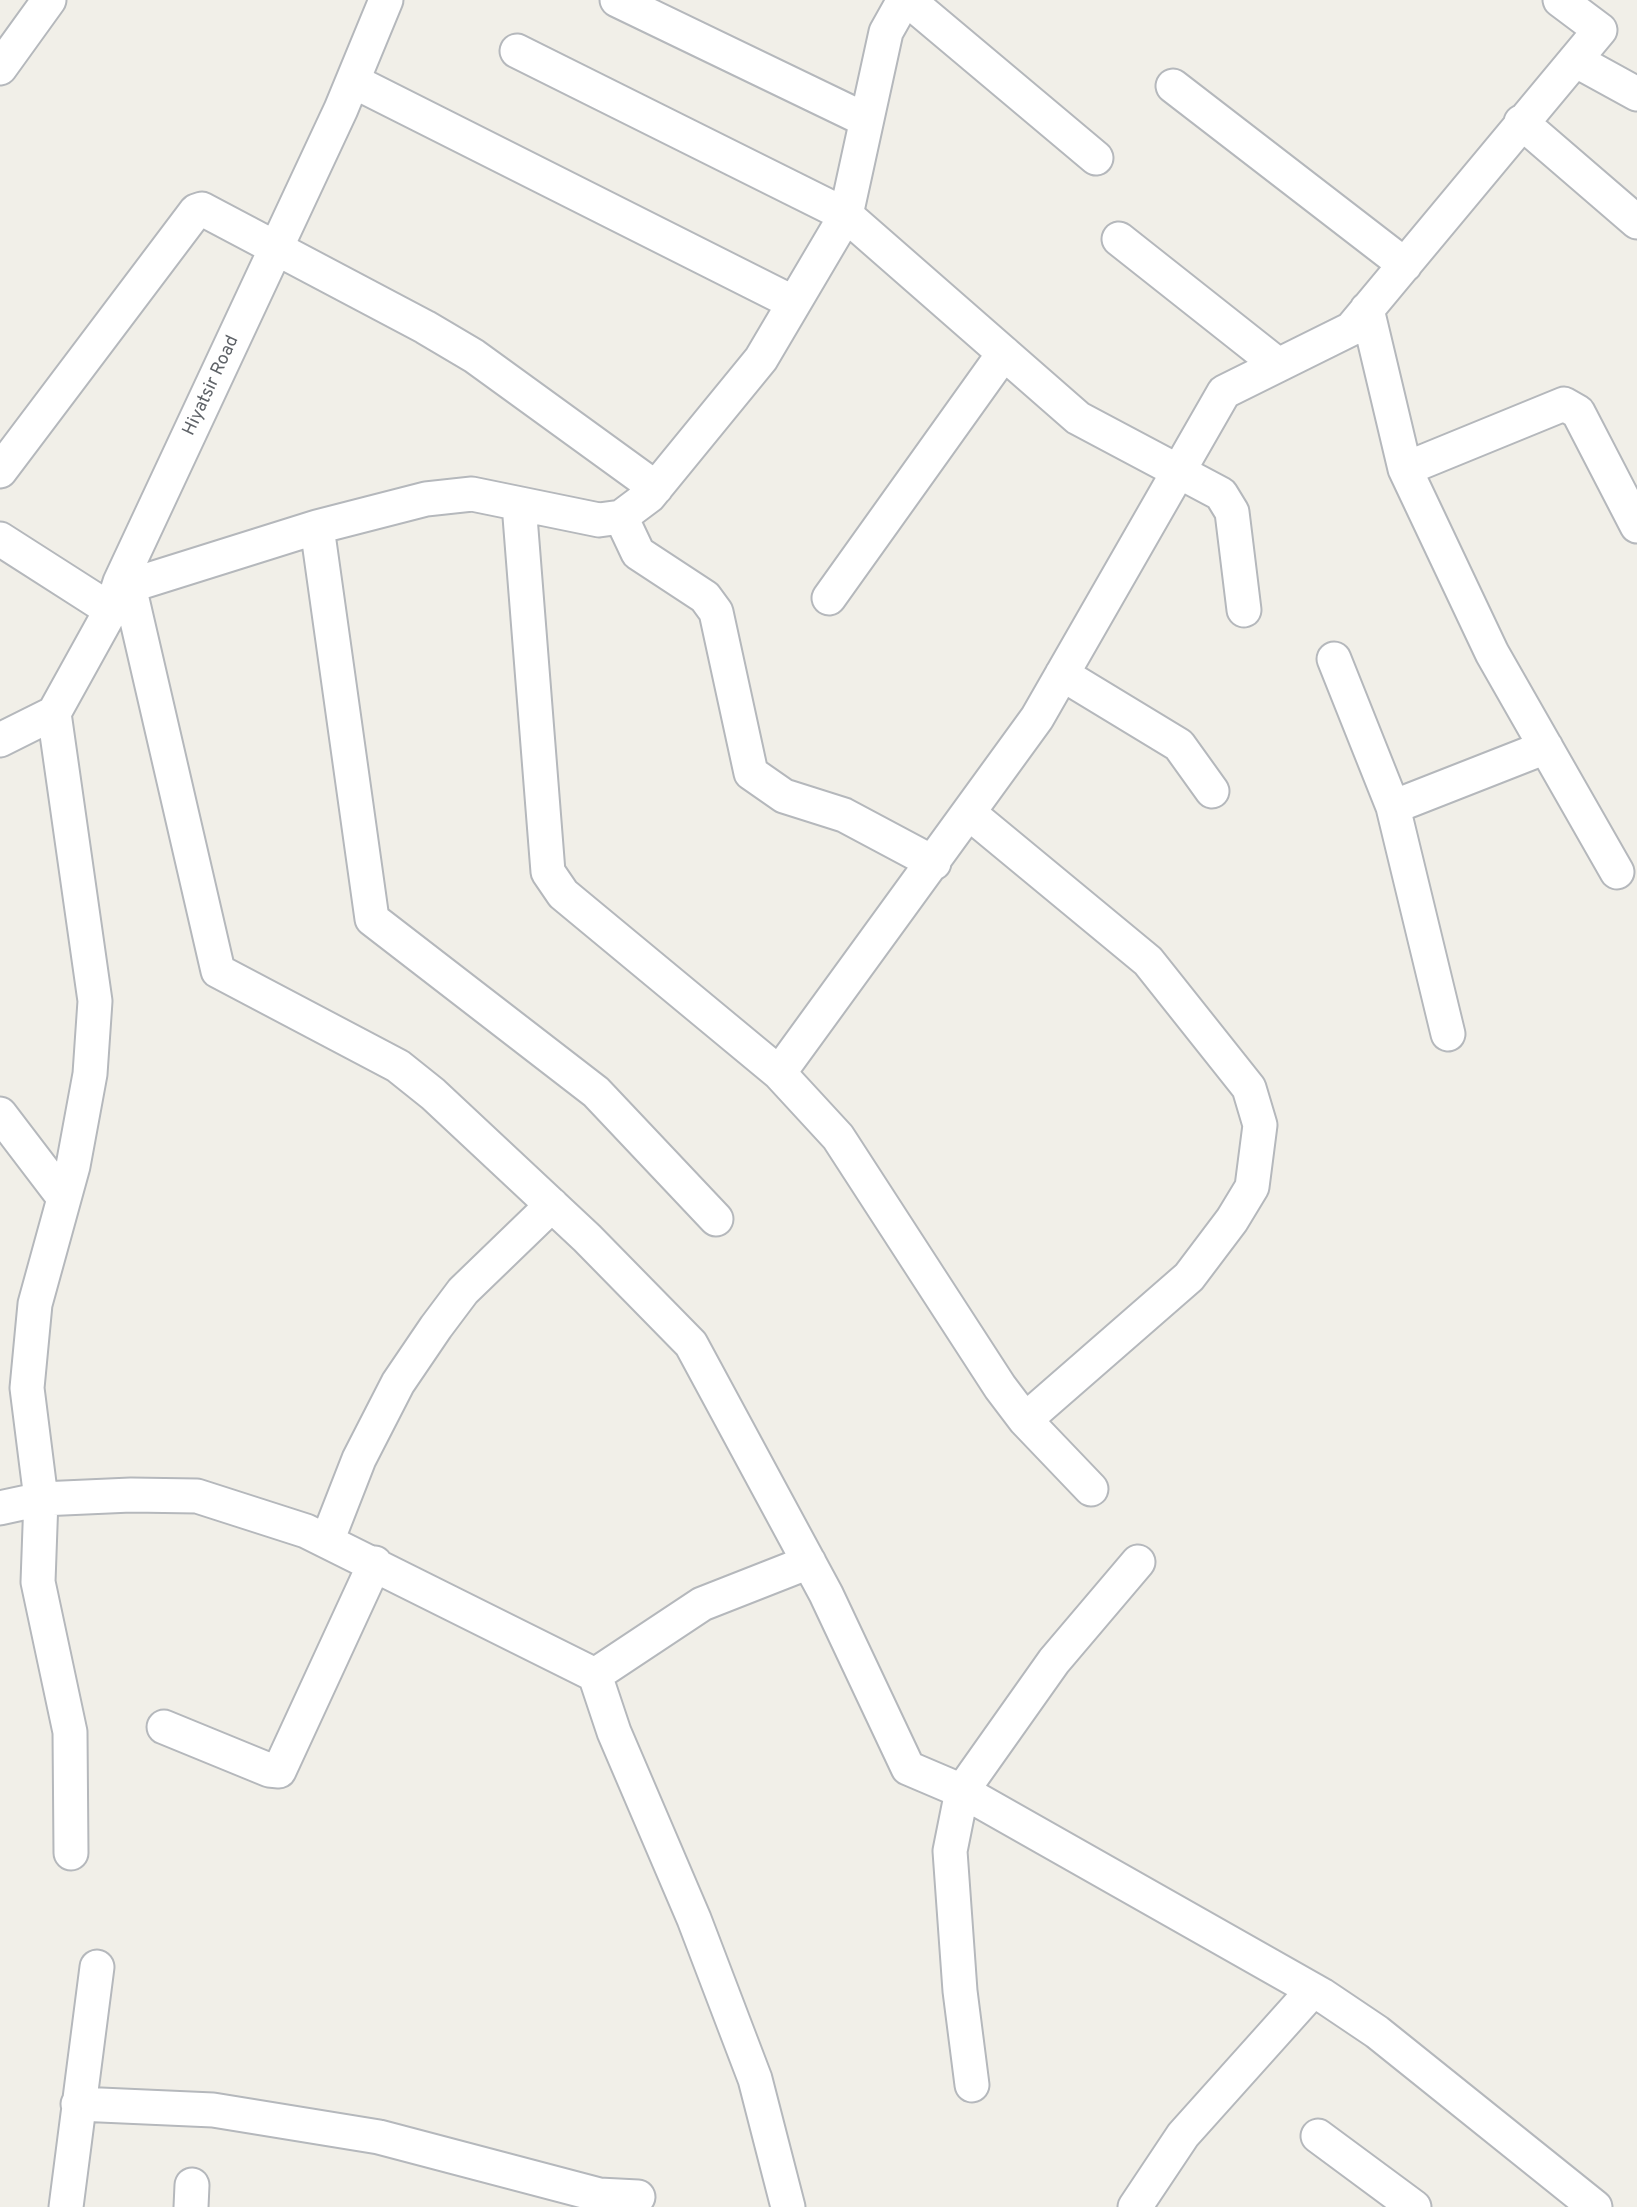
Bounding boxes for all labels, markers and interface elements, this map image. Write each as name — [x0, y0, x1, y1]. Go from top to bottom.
street label: Hiyatsir Road — [179, 332, 245, 440]

